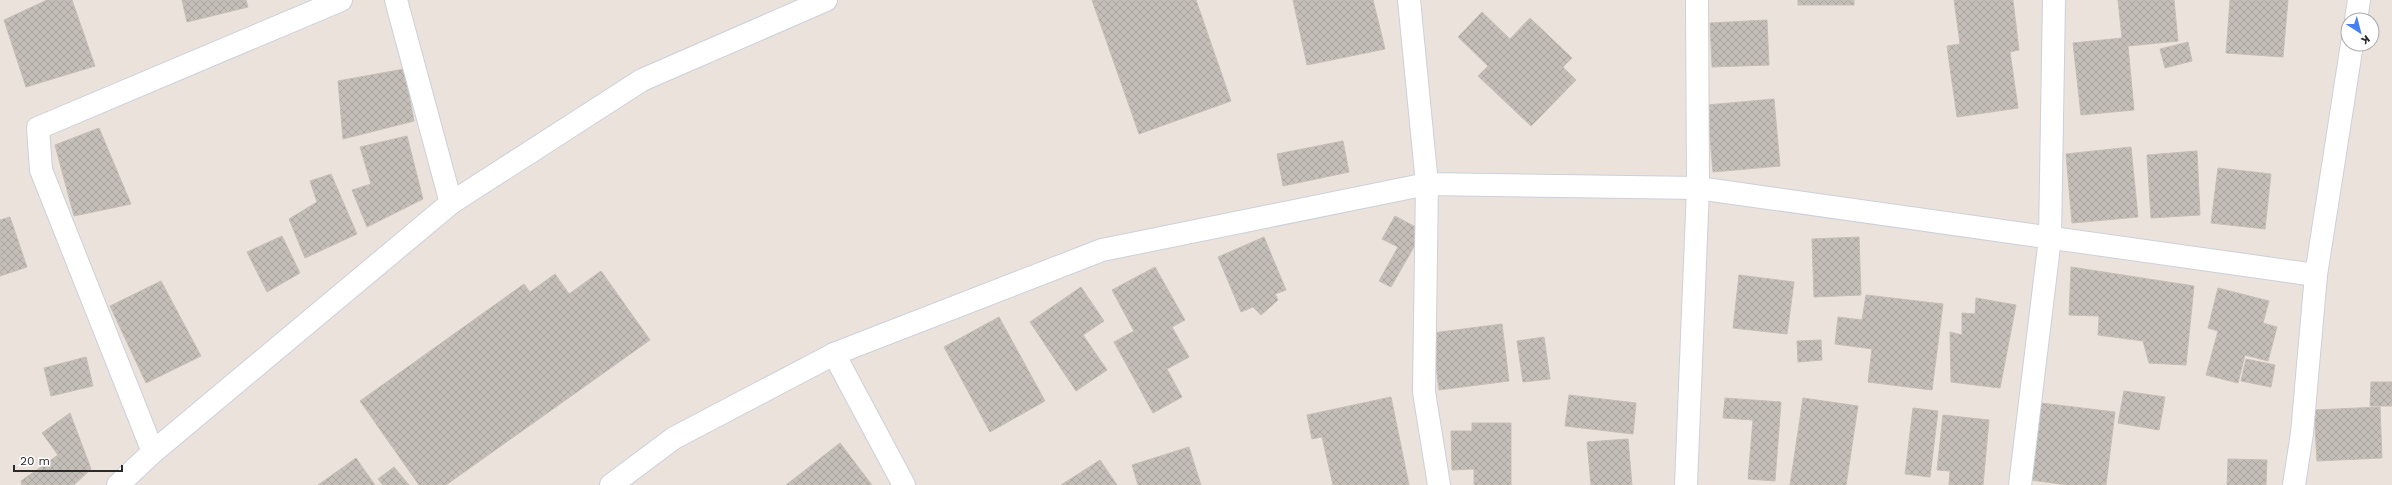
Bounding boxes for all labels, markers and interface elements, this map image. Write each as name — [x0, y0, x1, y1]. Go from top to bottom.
north arrow — [2340, 12, 2380, 52]
text: K — [2358, 32, 2372, 47]
scale bar — [14, 447, 122, 473]
text: 20 m — [20, 454, 50, 468]

